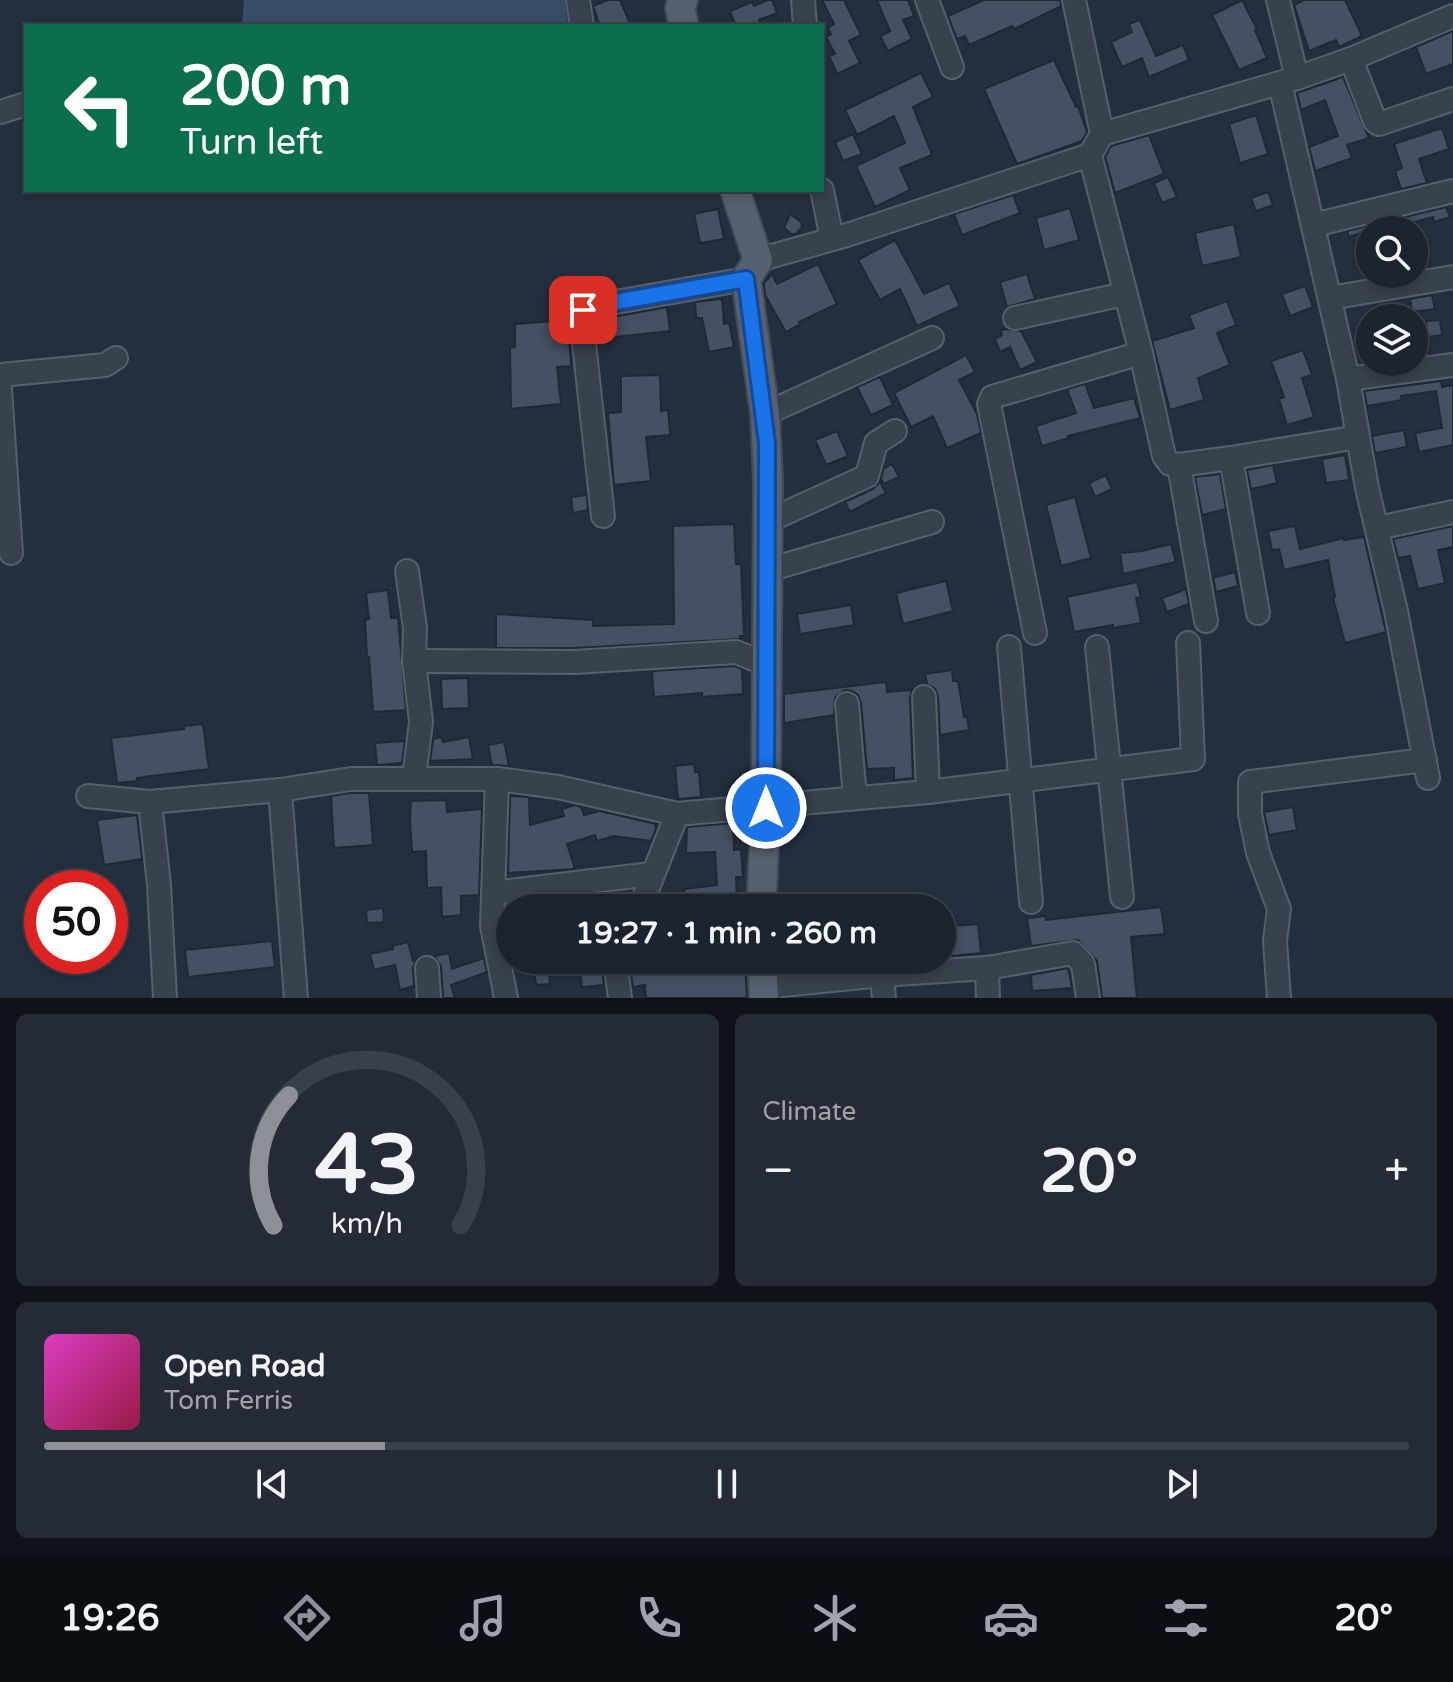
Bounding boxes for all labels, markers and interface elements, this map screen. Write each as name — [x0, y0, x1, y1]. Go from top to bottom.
text: 200 m — [180, 53, 351, 120]
icon: left — [48, 56, 152, 160]
text: Turn left — [180, 121, 323, 164]
map controls — [1356, 216, 1428, 376]
button: search — [1356, 216, 1428, 288]
pin — [549, 276, 617, 344]
icon: arrive — [561, 288, 605, 332]
button: layers — [1356, 304, 1428, 376]
position arrow — [724, 766, 808, 850]
speed limit sign: 50 — [24, 870, 128, 974]
text: 19:27 · 1 min · 260 m — [575, 915, 877, 952]
text: Climate — [763, 1096, 856, 1127]
text: 43 — [315, 1116, 419, 1216]
text: 20° — [1040, 1136, 1138, 1208]
text: − — [763, 1145, 794, 1198]
text: + — [1384, 1145, 1409, 1198]
text: km/h — [331, 1207, 403, 1241]
text: Open Road — [164, 1348, 325, 1385]
text: Tom Ferris — [164, 1385, 293, 1416]
icon: previous — [250, 1462, 294, 1506]
icon: pause — [705, 1462, 749, 1506]
icon: next — [1160, 1462, 1204, 1506]
icon: directions — [279, 1590, 335, 1646]
icon: music — [455, 1590, 511, 1646]
icon: phone — [631, 1590, 687, 1646]
icon: climate — [807, 1590, 863, 1646]
icon: car — [983, 1590, 1039, 1646]
icon: filters — [1158, 1590, 1214, 1646]
text: 19:26 — [60, 1597, 160, 1640]
text: 20° — [1334, 1597, 1393, 1640]

